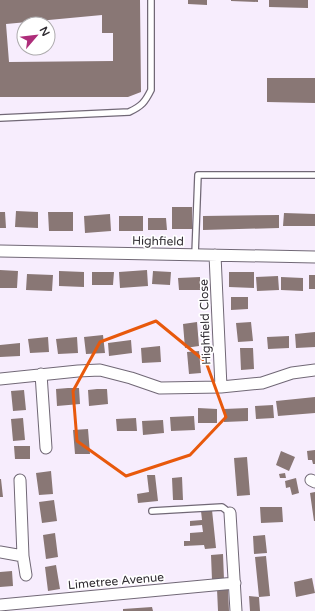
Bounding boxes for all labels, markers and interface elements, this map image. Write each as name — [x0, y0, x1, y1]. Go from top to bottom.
north arrow — [16, 16, 56, 56]
text: N — [37, 25, 52, 38]
street label: Highfield — [132, 234, 184, 248]
street label: Highfield Close — [196, 279, 213, 365]
street label: Limetree Avenue — [67, 570, 165, 592]

